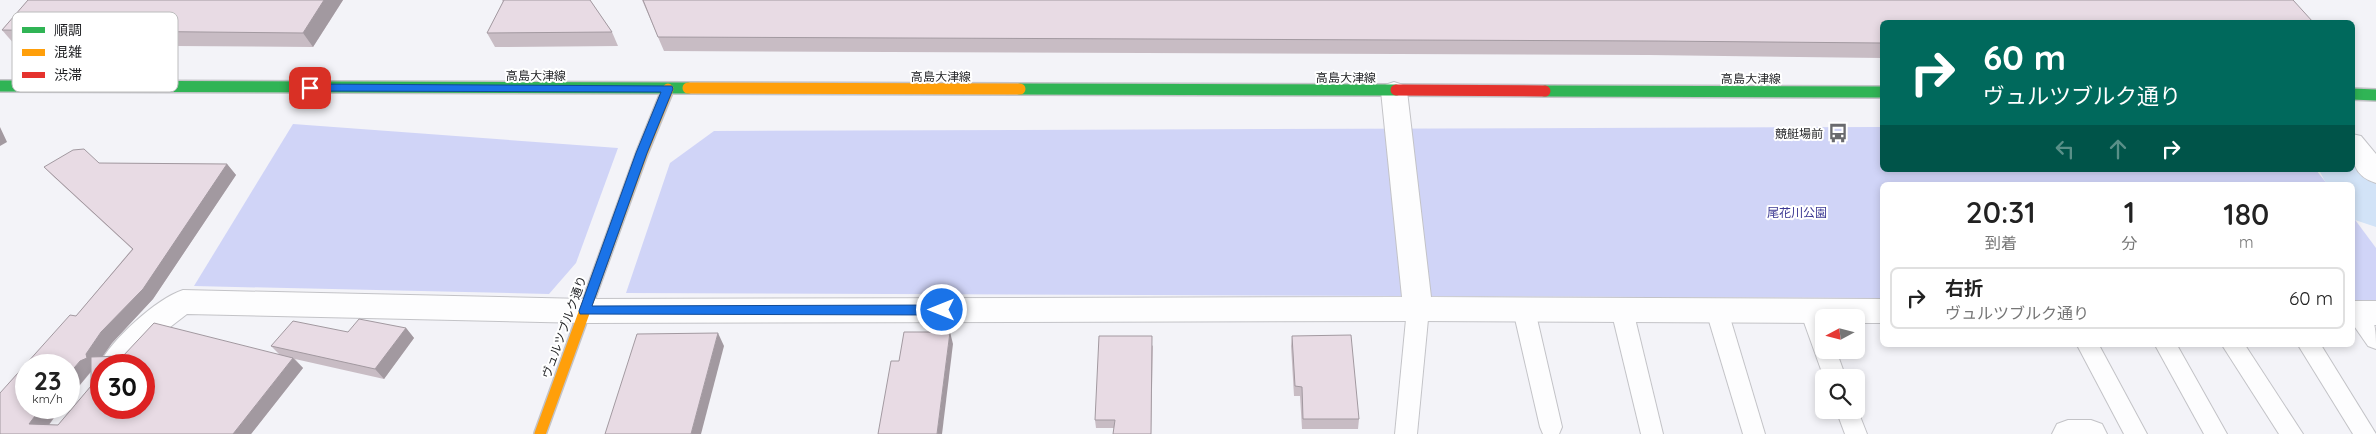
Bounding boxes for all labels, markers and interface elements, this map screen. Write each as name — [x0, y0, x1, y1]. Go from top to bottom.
legend — [12, 12, 178, 92]
text: 順調 — [54, 21, 82, 39]
text: 60 m — [1983, 35, 2066, 79]
icon: right — [1900, 40, 1965, 105]
text: 混雑 — [54, 43, 82, 61]
text: 渋滞 — [54, 66, 82, 84]
pin — [289, 67, 331, 109]
street label: 高島大津線 — [506, 68, 566, 83]
street label: 高島大津線 — [911, 69, 971, 84]
street label: 高島大津線 — [1316, 70, 1376, 85]
street label: 高島大津線 — [1721, 71, 1781, 86]
icon: arrive — [296, 74, 324, 102]
text: ヴュルツブルク通り — [1983, 82, 2181, 110]
bus stop icon: 競艇場前 — [1827, 122, 1849, 144]
place label: 競艇場前 — [1775, 126, 1823, 141]
icon: left — [2051, 135, 2079, 163]
icon: ahead — [2104, 135, 2132, 163]
icon: right — [2157, 135, 2185, 163]
text: 20:31 — [1966, 193, 2036, 231]
text: 1 — [2124, 193, 2135, 231]
text: 180 — [2223, 195, 2269, 233]
park label: 尾花川公園 — [1767, 205, 1827, 220]
text: m — [2239, 232, 2253, 252]
text: 到着 — [1985, 233, 2017, 253]
text: 分 — [2121, 233, 2137, 253]
street label: ヴュルツブルク通り — [538, 274, 590, 380]
text: 右折 — [1945, 276, 1983, 300]
position arrow — [915, 283, 967, 335]
icon: right — [1902, 284, 1930, 312]
text: 60 m — [2289, 286, 2333, 310]
text: ヴュルツブルク通り — [1945, 303, 2089, 323]
north arrow — [1815, 309, 1865, 359]
map controls — [1815, 309, 1865, 419]
speed limit sign: 30 — [90, 354, 155, 419]
text: 23 — [34, 365, 61, 396]
button: search — [1815, 369, 1865, 419]
text: km/h — [32, 391, 63, 406]

